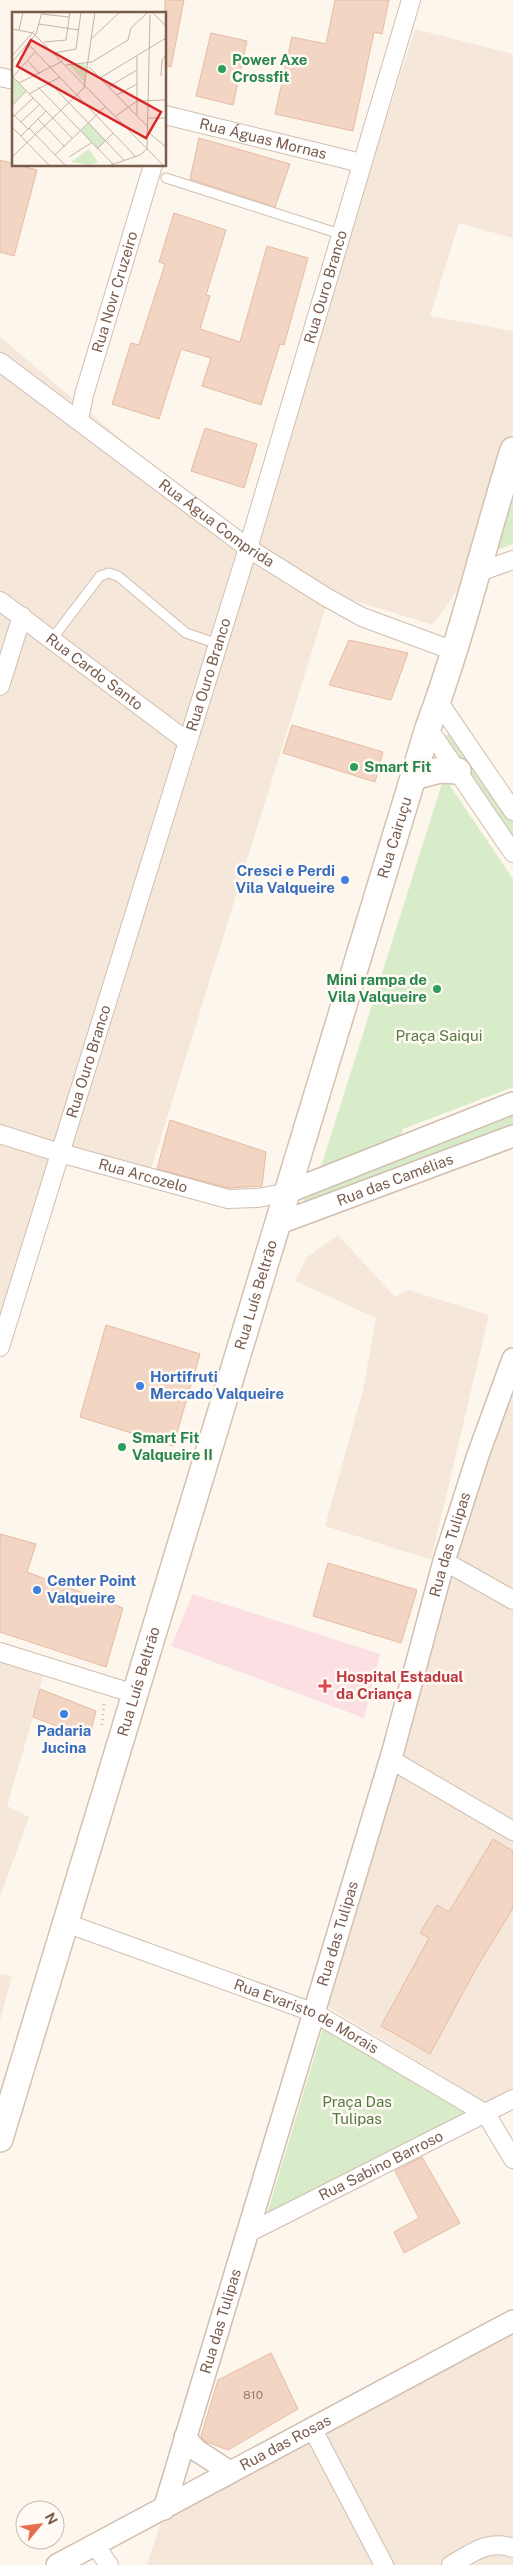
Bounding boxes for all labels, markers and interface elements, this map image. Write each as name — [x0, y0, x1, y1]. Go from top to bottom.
inset map — [12, 12, 166, 166]
place label: Power Axe Crossfit — [232, 51, 307, 85]
marker: Power Axe Crossfit — [216, 63, 228, 75]
street label: Rua Águas Mornas — [198, 115, 329, 162]
street label: Rua Ouro Branco — [300, 228, 350, 346]
street label: Rua Novr Cruzeiro — [88, 229, 141, 355]
street label: Rua Água Comprida — [156, 475, 278, 570]
street label: Rua Ouro Branco — [183, 616, 234, 733]
street label: Rua Cardo Santo — [43, 630, 147, 713]
place label: Smart Fit — [364, 758, 431, 775]
marker: Smart Fit — [348, 761, 360, 773]
street label: Rua Cairuçu — [374, 795, 415, 880]
place label: Cresci e Perdi Vila Valqueire — [236, 862, 335, 896]
marker: Cresci e Perdi Vila Valqueire — [339, 874, 351, 886]
place label: Mini rampa de Vila Valqueire — [326, 971, 427, 1005]
marker: Mini rampa de Vila Valqueire — [431, 983, 443, 995]
street label: Rua Ouro Branco — [63, 1003, 114, 1120]
park label: Praça Saiqui — [396, 1027, 482, 1044]
street label: Rua das Camélias — [334, 1150, 455, 1209]
street label: Rua Arcozelo — [97, 1155, 190, 1196]
street label: Rua Luís Beltrão — [231, 1238, 280, 1352]
place label: Hortifruti Mercado Valqueire — [150, 1368, 284, 1402]
marker: Hortifruti Mercado Valqueire — [134, 1380, 146, 1392]
place label: Smart Fit Valqueire II — [132, 1429, 213, 1463]
marker: Smart Fit Valqueire II — [116, 1441, 128, 1453]
street label: Rua das Tulipas — [426, 1490, 474, 1599]
place label: Center Point Valqueire — [47, 1572, 136, 1606]
marker: Center Point Valqueire — [31, 1584, 43, 1596]
street label: Rua Luís Beltrão — [114, 1624, 163, 1738]
place label: Hospital Estadual da Criança — [336, 1668, 464, 1702]
marker: Hospital Estadual da Criança — [318, 1679, 332, 1693]
marker: Padaria Jucina — [58, 1708, 70, 1720]
place label: Padaria Jucina — [37, 1722, 91, 1756]
street label: Rua das Tulipas — [313, 1879, 361, 1988]
street label: Rua Evaristo de Morais — [232, 1975, 382, 2057]
park label: Praça Das Tulipas — [322, 2093, 392, 2127]
street label: Rua Sabino Barroso — [316, 2127, 446, 2204]
street label: Rua das Tulipas — [196, 2267, 244, 2376]
house number: 810 — [243, 2388, 263, 2402]
street label: Rua das Rosas — [237, 2411, 334, 2474]
north arrow — [15, 2500, 65, 2550]
text: N — [42, 2510, 61, 2527]

